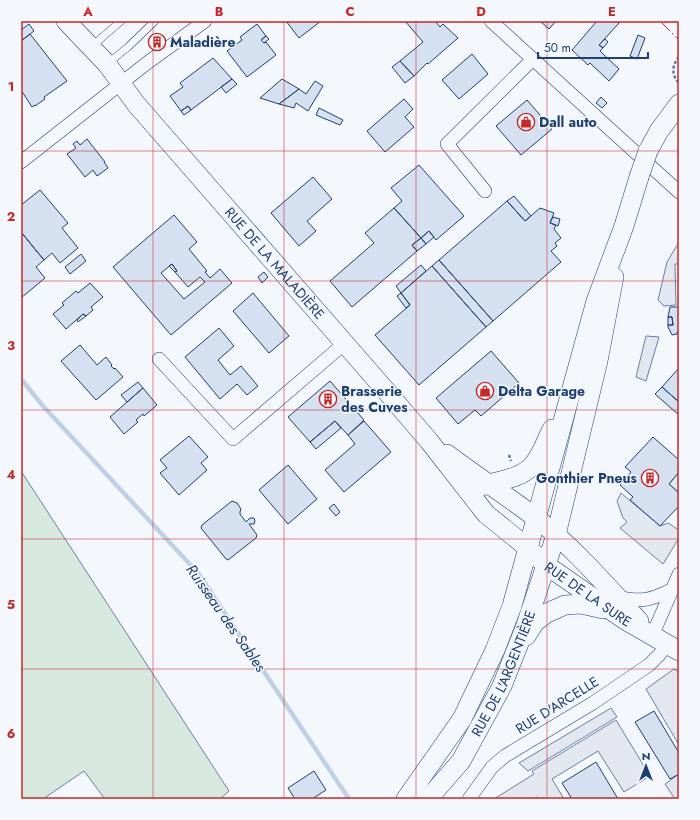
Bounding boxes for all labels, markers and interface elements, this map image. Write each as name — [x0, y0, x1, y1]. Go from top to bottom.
text: A — [82, 2, 93, 21]
text: B — [215, 2, 224, 21]
text: C — [345, 2, 355, 21]
text: D — [476, 2, 486, 21]
text: E — [608, 2, 616, 21]
building icon: Maladière — [147, 32, 167, 52]
place label: Maladière — [170, 32, 235, 52]
scale bar — [538, 34, 648, 60]
text: 50 m — [544, 39, 571, 57]
text: 1 — [8, 77, 14, 96]
shop icon: Dall auto — [516, 112, 536, 132]
place label: Dall auto — [539, 112, 597, 132]
street label: RUE DE LA MALADIÈRE — [220, 203, 329, 324]
text: 2 — [7, 207, 15, 226]
text: 3 — [7, 336, 15, 355]
place label: Brasserie des Cuves — [341, 381, 408, 417]
shop icon: Delta Garage — [475, 381, 495, 401]
place label: Delta Garage — [498, 381, 585, 401]
building icon: Brasserie des Cuves — [318, 389, 338, 409]
text: 4 — [6, 465, 16, 484]
place label: Gonthier Pneus — [536, 468, 638, 488]
building icon: Gonthier Pneus — [640, 468, 660, 488]
street label: RUE DE LA SURE — [540, 557, 635, 632]
water label: Ruisseau des Sables — [181, 560, 271, 676]
text: 5 — [7, 595, 15, 614]
street label: RUE DE L'ARGENTIÈRE — [466, 608, 540, 740]
street label: RUE D'ARCELLE — [512, 671, 602, 739]
text: 6 — [7, 724, 16, 743]
north arrow — [626, 746, 666, 786]
text: N — [642, 748, 650, 764]

